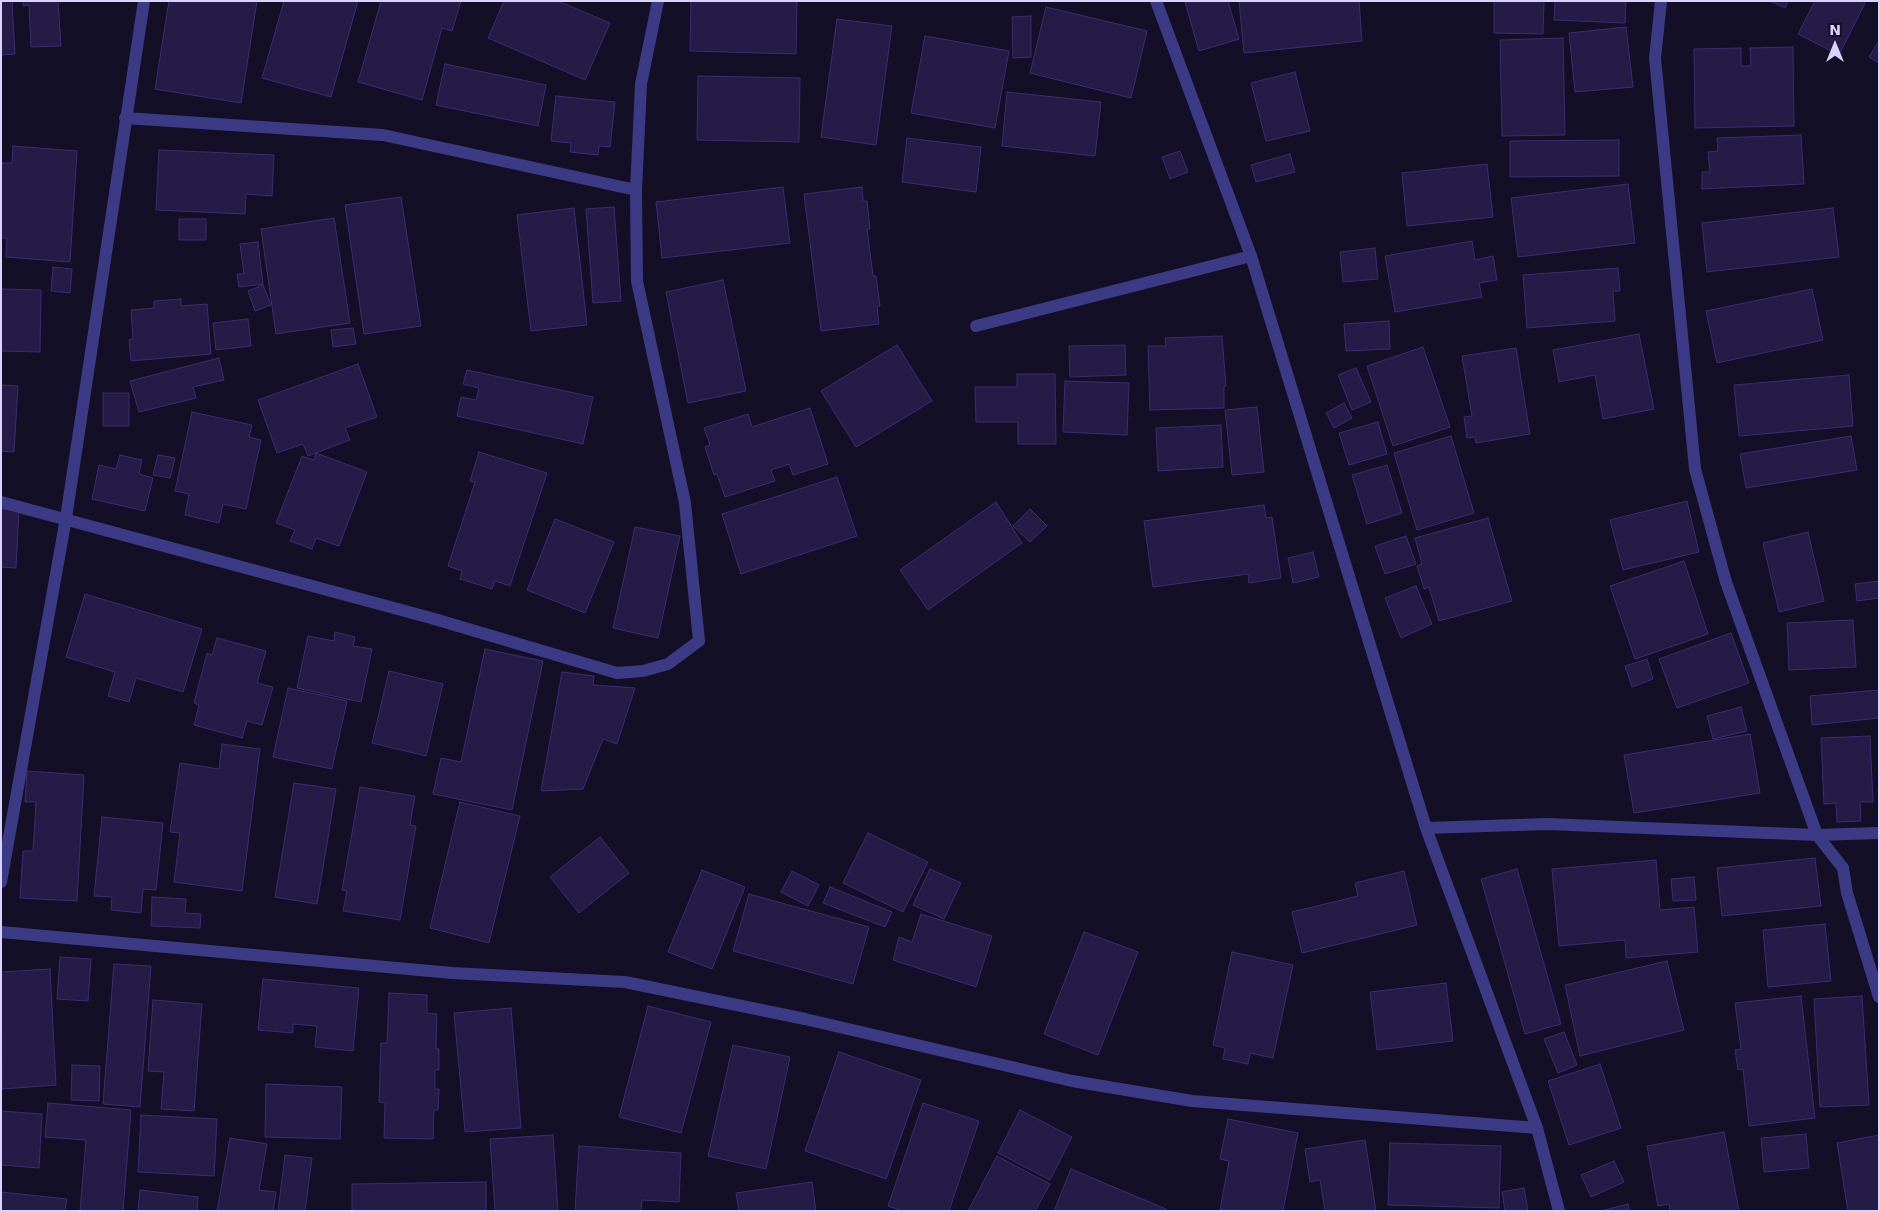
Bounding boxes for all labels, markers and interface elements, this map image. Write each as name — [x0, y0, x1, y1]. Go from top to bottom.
north arrow — [1810, 20, 1860, 70]
text: N — [1829, 22, 1841, 38]

